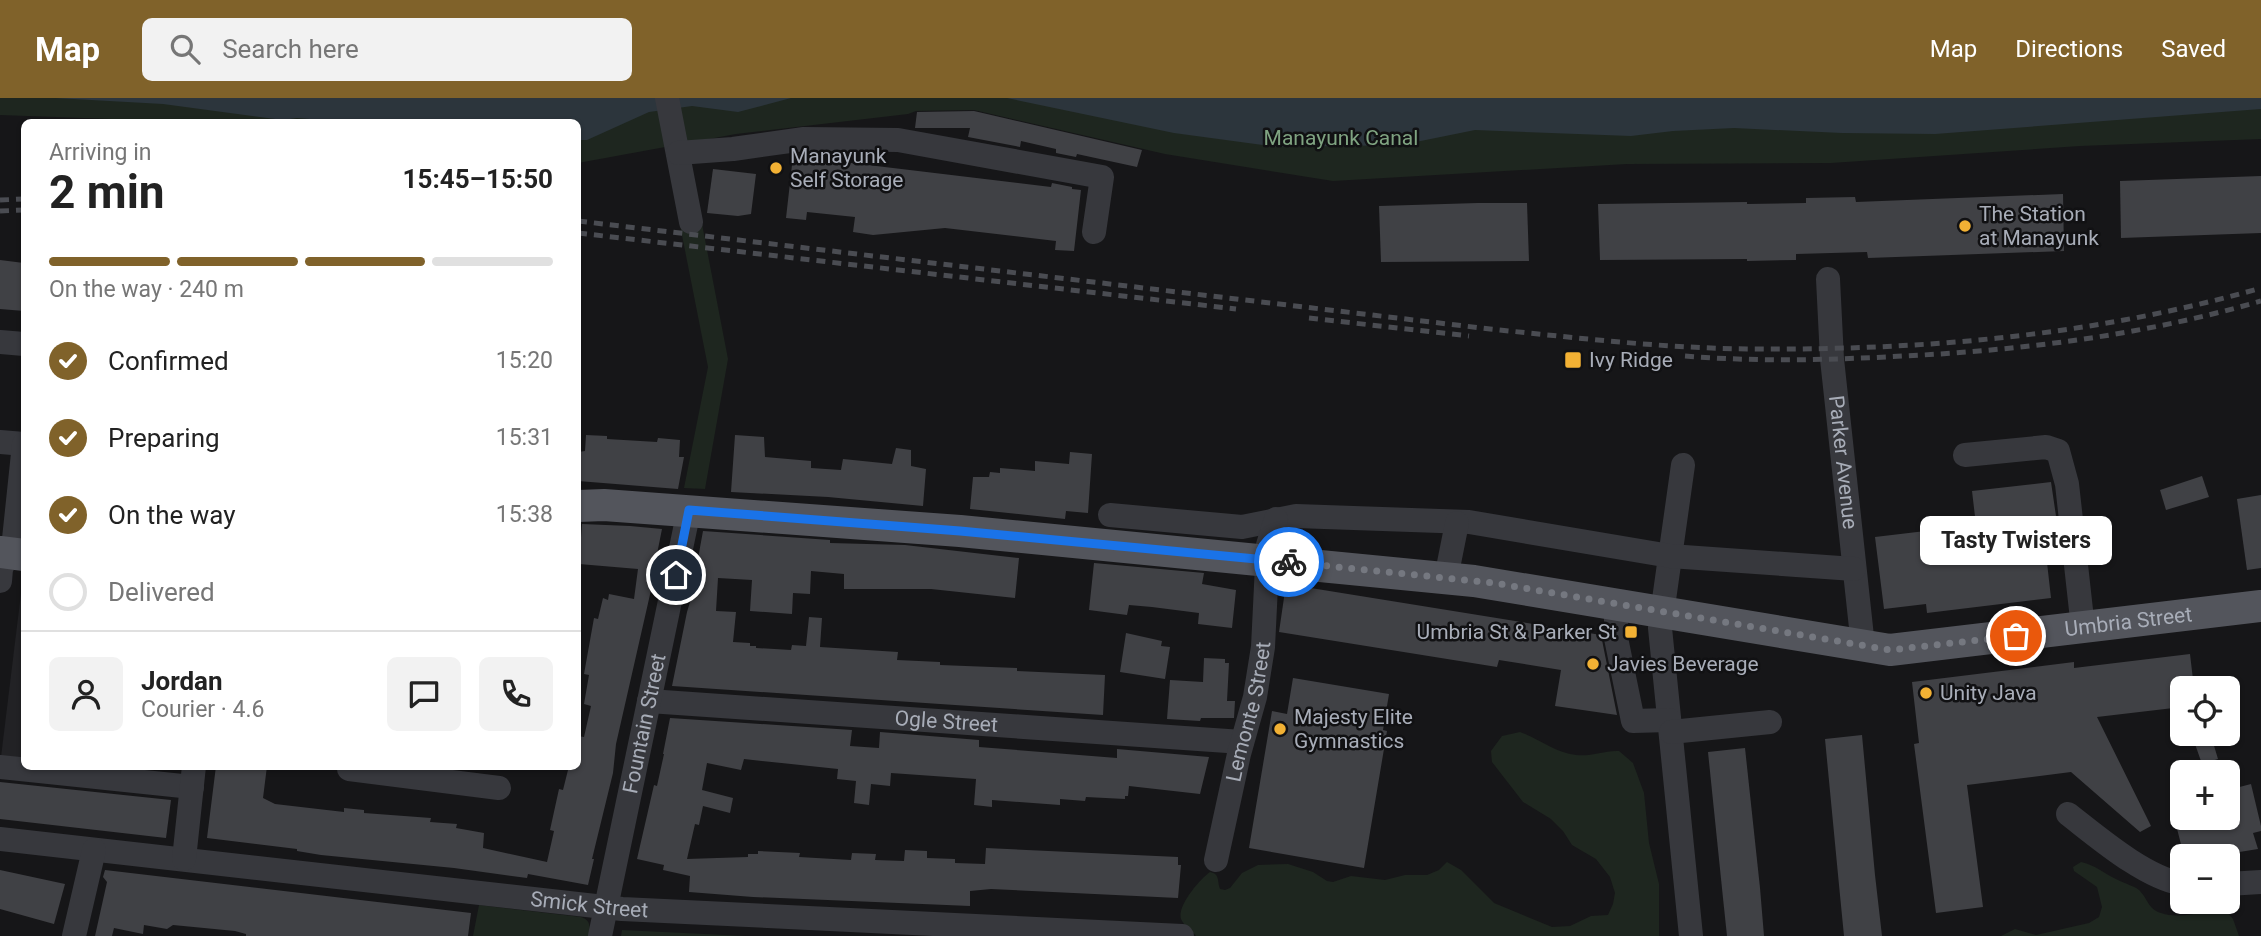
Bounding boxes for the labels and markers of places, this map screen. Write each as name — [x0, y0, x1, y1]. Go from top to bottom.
place label: Manayunk Self Storage — [790, 144, 903, 192]
marker: Manayunk Self Storage — [768, 160, 784, 176]
place label: The Station at Manayunk — [1979, 202, 2099, 250]
marker: The Station at Manayunk — [1957, 218, 1973, 234]
place label: Ivy Ridge — [1589, 348, 1673, 372]
marker: Ivy Ridge — [1563, 350, 1583, 370]
callout: Tasty Twisters — [1920, 517, 2112, 566]
pin — [646, 545, 706, 605]
pin — [1986, 606, 2046, 666]
place label: Umbria St & Parker St — [1417, 620, 1617, 644]
marker: Umbria St & Parker St — [1623, 624, 1639, 640]
place label: Javies Beverage — [1607, 652, 1759, 676]
marker: Javies Beverage — [1585, 656, 1601, 672]
place label: Unity Java — [1940, 681, 2037, 705]
marker: Unity Java — [1918, 685, 1934, 701]
place label: Majesty Elite Gymnastics — [1294, 705, 1413, 753]
marker: Majesty Elite Gymnastics — [1272, 721, 1288, 737]

